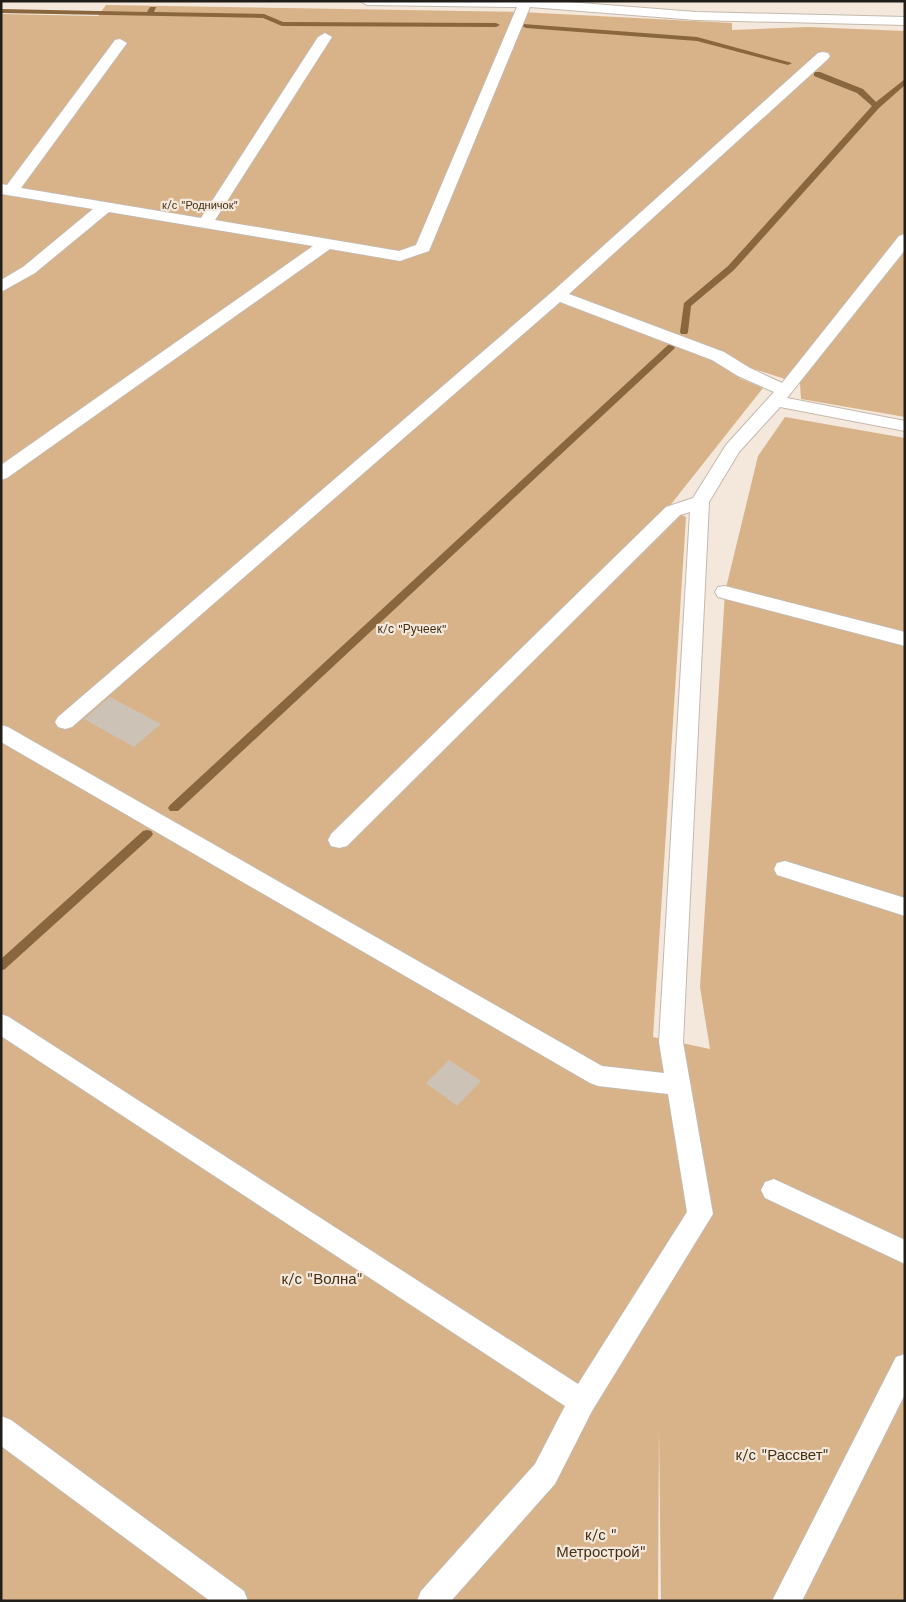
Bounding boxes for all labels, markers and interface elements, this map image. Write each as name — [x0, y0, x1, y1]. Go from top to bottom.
park label: к/с "Родничок" — [162, 199, 238, 212]
park label: к/с "Ручеек" — [377, 622, 447, 636]
park label: к/с "Волна" — [281, 1270, 363, 1288]
park label: к/с "Рассвет" — [735, 1446, 829, 1464]
park label: к/с " Метрострой" — [556, 1526, 646, 1561]

